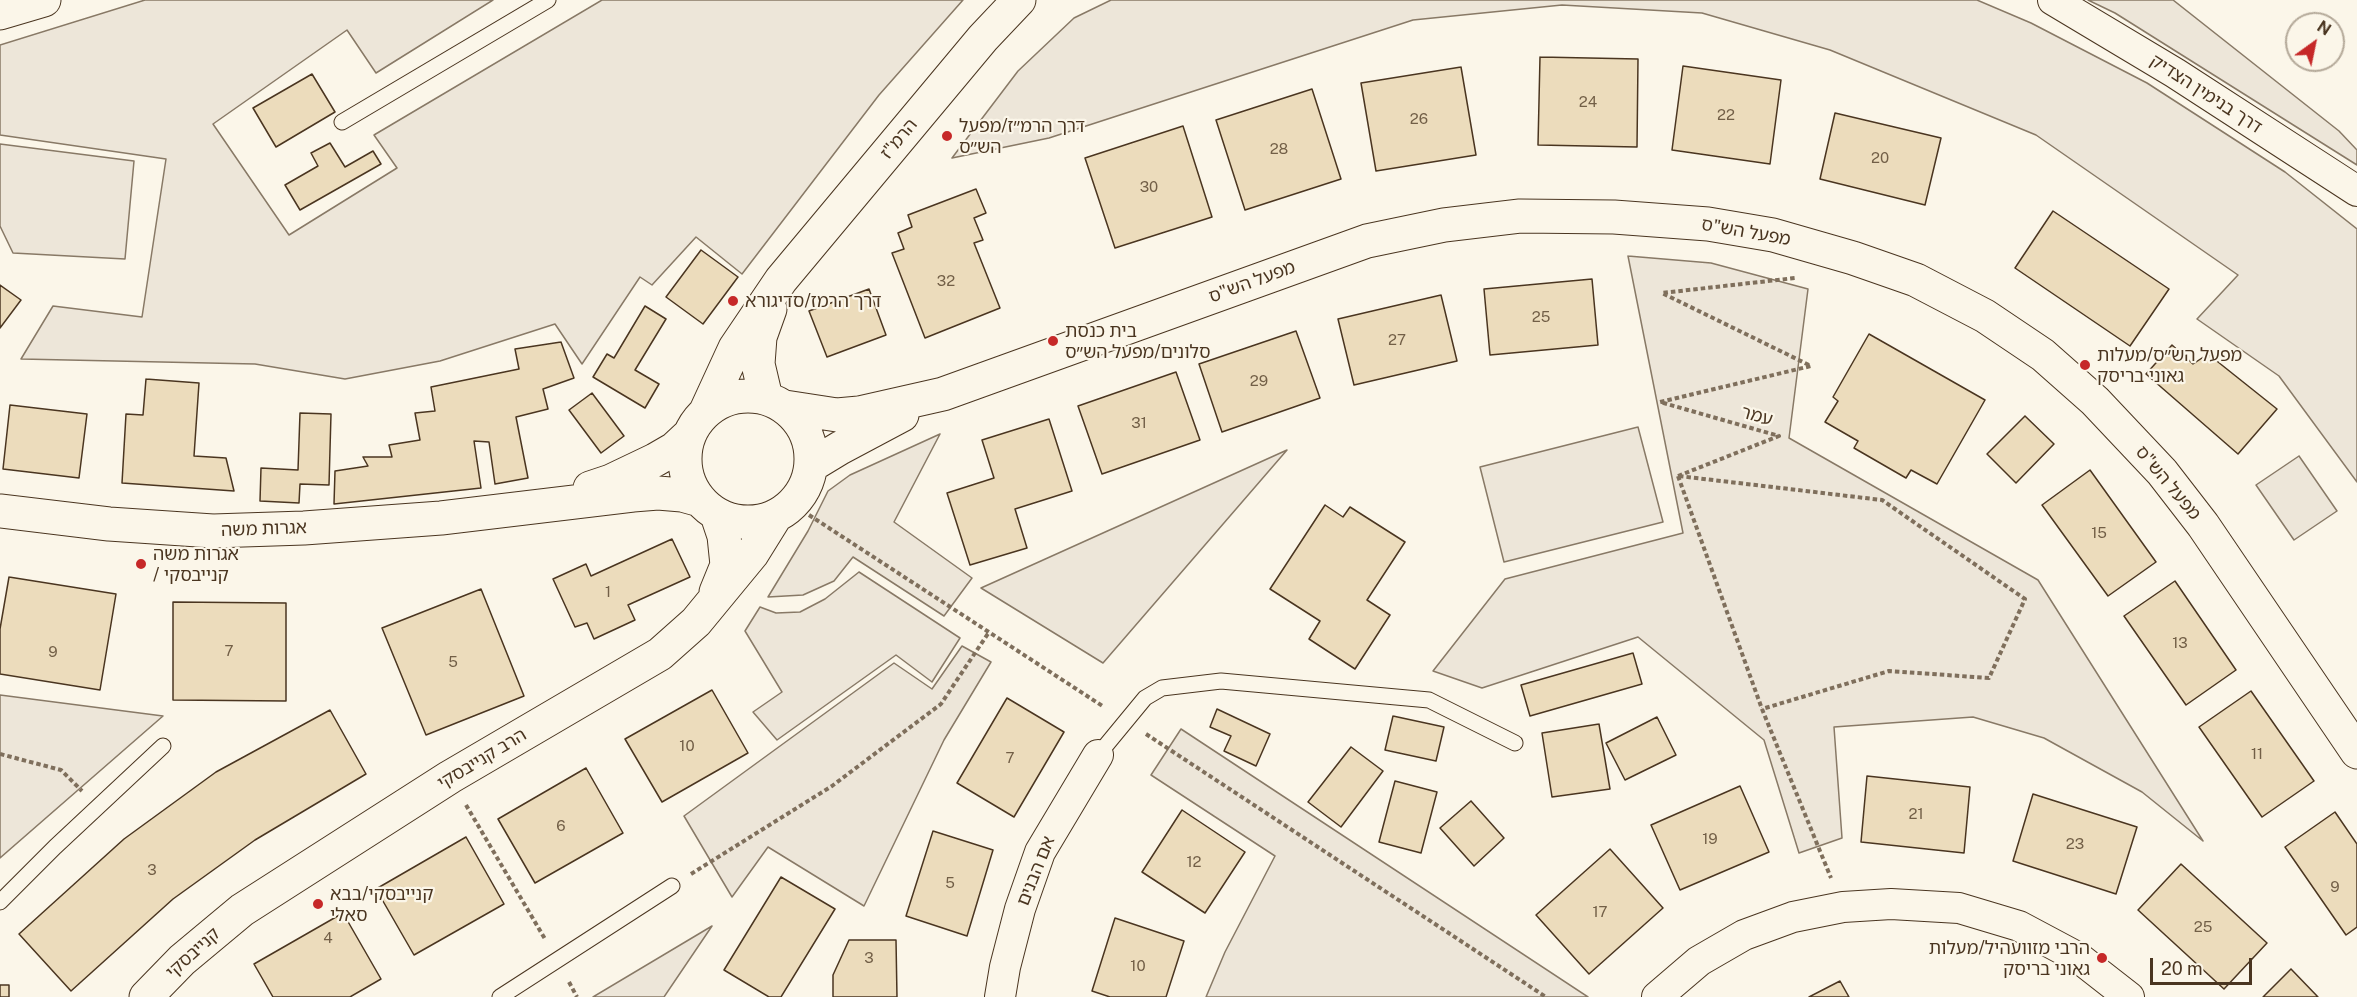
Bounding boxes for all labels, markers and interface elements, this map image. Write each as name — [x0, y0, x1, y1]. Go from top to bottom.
north arrow — [2285, 12, 2345, 72]
text: N — [2314, 17, 2334, 40]
street label: דרך בנימין הצדיק — [2146, 50, 2266, 138]
house number: 24 — [1579, 93, 1597, 111]
house number: 22 — [1717, 106, 1735, 124]
house number: 26 — [1410, 110, 1428, 128]
street label: הרמ"ז — [876, 114, 922, 164]
place label: דרך הרמ״ז/מפעל הש״ס — [959, 115, 1085, 158]
marker: דרך הרמ״ז/מפעל הש״ס — [940, 129, 954, 143]
house number: 28 — [1270, 140, 1288, 158]
house number: 20 — [1871, 149, 1889, 167]
house number: 30 — [1140, 178, 1158, 196]
street label: מפעל הש"ס — [1700, 214, 1792, 250]
street label: מפעל הש"ס — [1206, 256, 1298, 308]
house number: 32 — [937, 272, 955, 290]
place label: דרך הרמז/סדיגורא — [745, 290, 882, 312]
marker: דרך הרמז/סדיגורא — [726, 294, 740, 308]
house number: 25 — [1532, 308, 1550, 326]
place label: בית כנסת סלונים/מפעל הש״ס — [1065, 320, 1210, 362]
house number: 27 — [1388, 331, 1406, 349]
marker: בית כנסת סלונים/מפעל הש״ס — [1046, 334, 1060, 348]
place label: מפעל הש״ס/מעלות גאוני בריסק — [2097, 344, 2242, 386]
marker: מפעל הש״ס/מעלות גאוני בריסק — [2078, 358, 2092, 372]
house number: 29 — [1250, 372, 1268, 390]
street label: עמר — [1739, 401, 1775, 431]
house number: 31 — [1131, 414, 1147, 432]
street label: מפעל הש"ס — [2131, 441, 2205, 525]
street label: אגרות משה — [221, 517, 307, 541]
house number: 15 — [2091, 524, 2107, 542]
place label: אגרות משה / קנייבסקי — [153, 543, 239, 586]
marker: אגרות משה / קנייבסקי — [134, 557, 148, 571]
house number: 1 — [605, 583, 611, 601]
house number: 13 — [2172, 634, 2188, 652]
house number: 7 — [224, 642, 234, 660]
house number: 9 — [48, 643, 58, 661]
house number: 5 — [448, 653, 458, 671]
street label: הרב קנייבסקי — [434, 724, 530, 794]
house number: 10 — [679, 737, 695, 755]
house number: 11 — [2251, 745, 2263, 763]
house number: 7 — [1005, 749, 1015, 767]
house number: 21 — [1908, 805, 1924, 823]
house number: 6 — [556, 817, 566, 835]
house number: 19 — [1702, 830, 1718, 848]
street label: אם הבנים — [1012, 833, 1060, 909]
house number: 23 — [2066, 835, 2084, 853]
house number: 12 — [1186, 853, 1202, 871]
house number: 3 — [147, 861, 157, 879]
house number: 5 — [945, 874, 955, 892]
house number: 9 — [2330, 878, 2340, 896]
place label: קנייבסקי/בבא סאלי — [330, 883, 433, 926]
marker: קנייבסקי/בבא סאלי — [311, 897, 325, 911]
house number: 17 — [1592, 903, 1608, 921]
house number: 25 — [2194, 918, 2212, 936]
street label: קנייבסקי — [162, 923, 224, 983]
house number: 4 — [323, 929, 333, 947]
place label: הרבי מזוועהיל/מעלות גאוני בריסק — [1929, 937, 2090, 980]
scale bar — [2153, 946, 2255, 984]
house number: 3 — [864, 949, 874, 967]
marker: הרבי מזוועהיל/מעלות גאוני בריסק — [2095, 951, 2109, 965]
house number: 10 — [1130, 957, 1146, 975]
text: 20 m — [2161, 958, 2203, 979]

